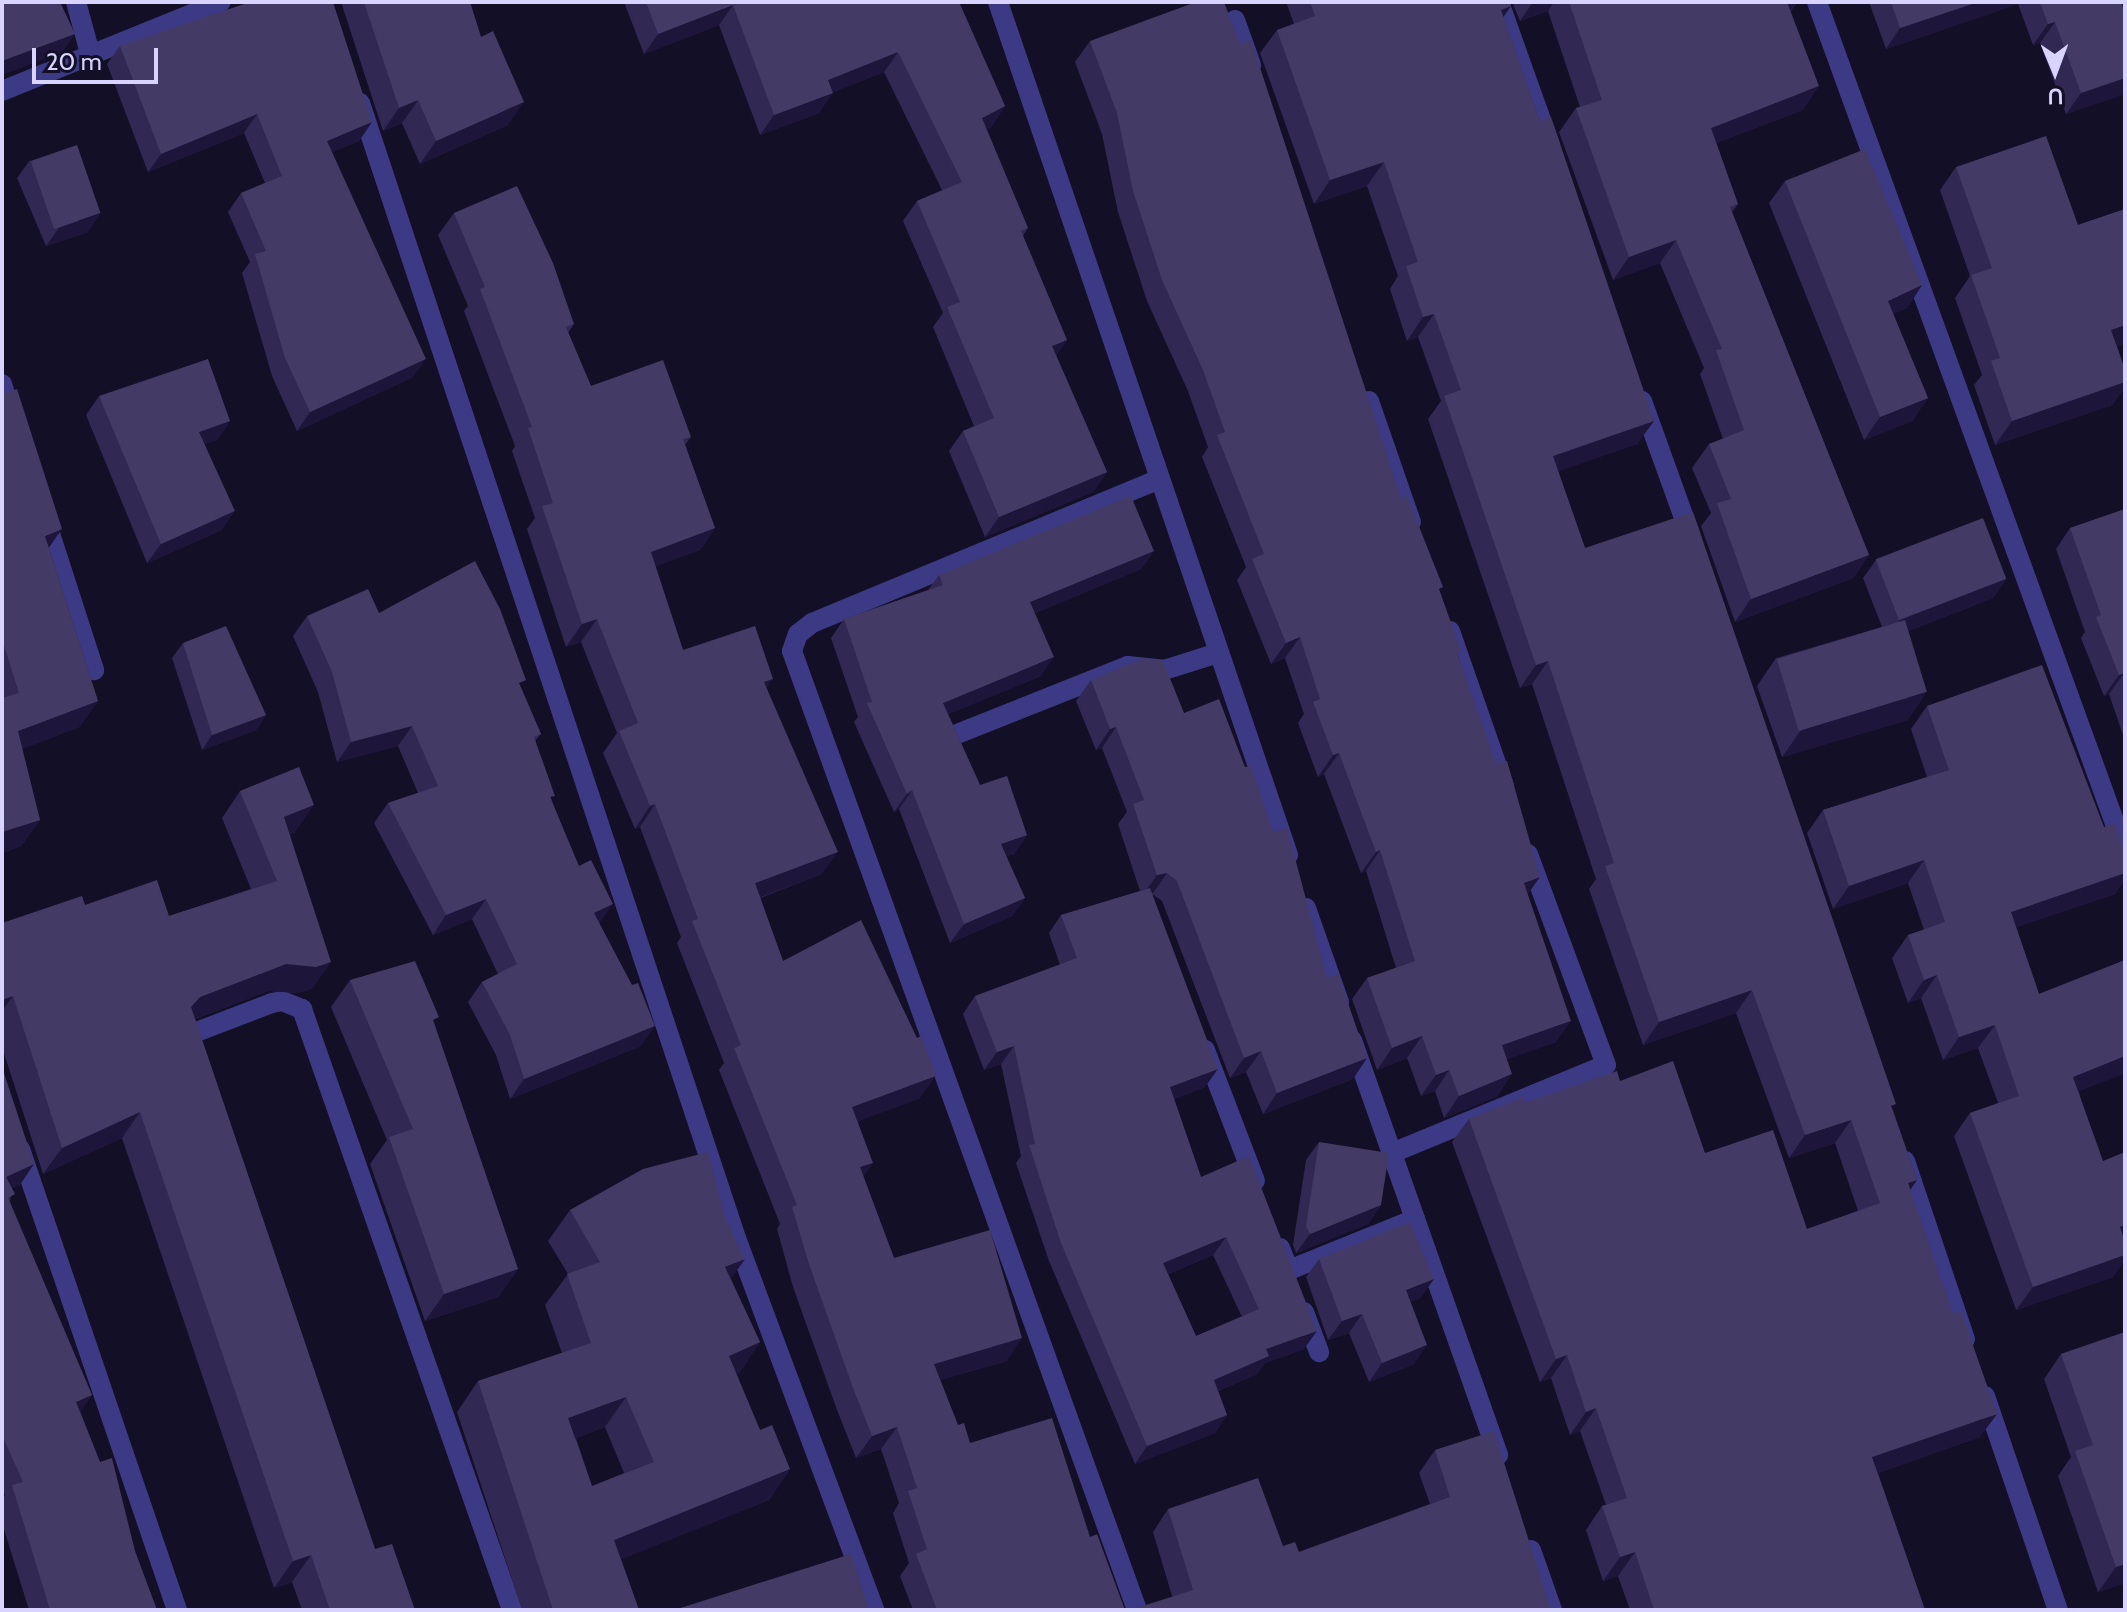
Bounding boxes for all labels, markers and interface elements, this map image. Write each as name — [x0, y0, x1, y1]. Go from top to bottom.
scale bar — [36, 32, 162, 82]
north arrow — [2015, 32, 2095, 112]
text: 20 m — [46, 47, 102, 76]
text: U — [2047, 83, 2064, 110]

